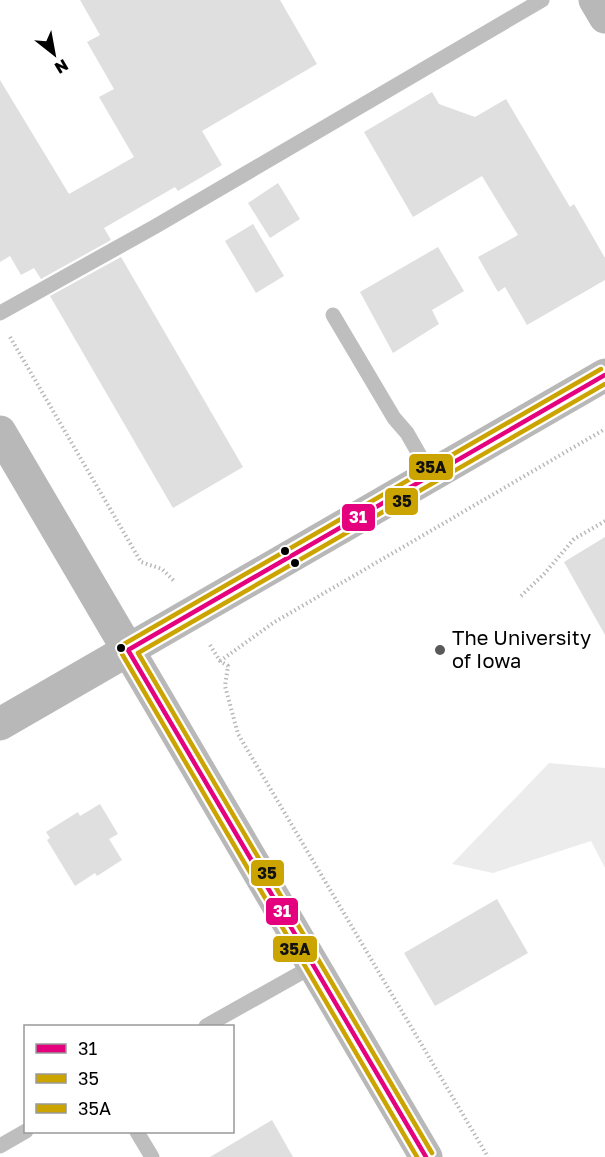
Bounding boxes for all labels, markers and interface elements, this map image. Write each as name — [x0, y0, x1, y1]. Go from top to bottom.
north arrow — [24, 24, 84, 84]
text: N — [51, 55, 72, 79]
line badge: 35A — [408, 453, 454, 481]
text: 35A — [416, 457, 447, 477]
line badge: 35 — [384, 487, 419, 516]
text: 35 — [392, 491, 412, 511]
line badge: 31 — [341, 503, 376, 532]
text: 31 — [349, 507, 367, 527]
unlabelled marker — [279, 545, 291, 557]
unlabelled marker — [289, 557, 301, 569]
place label: The University of Iowa — [452, 625, 591, 672]
unlabelled marker — [115, 642, 127, 654]
marker: The University of Iowa — [433, 643, 447, 657]
line badge: 35 — [250, 859, 285, 887]
text: 35 — [257, 863, 277, 883]
line badge: 31 — [265, 897, 299, 926]
text: 31 — [273, 901, 291, 921]
line badge: 35A — [272, 935, 318, 963]
text: 35A — [280, 939, 311, 959]
legend — [24, 1025, 234, 1133]
text: 31 — [78, 1037, 98, 1059]
text: 35 — [78, 1067, 99, 1089]
text: 35A — [78, 1097, 111, 1119]

